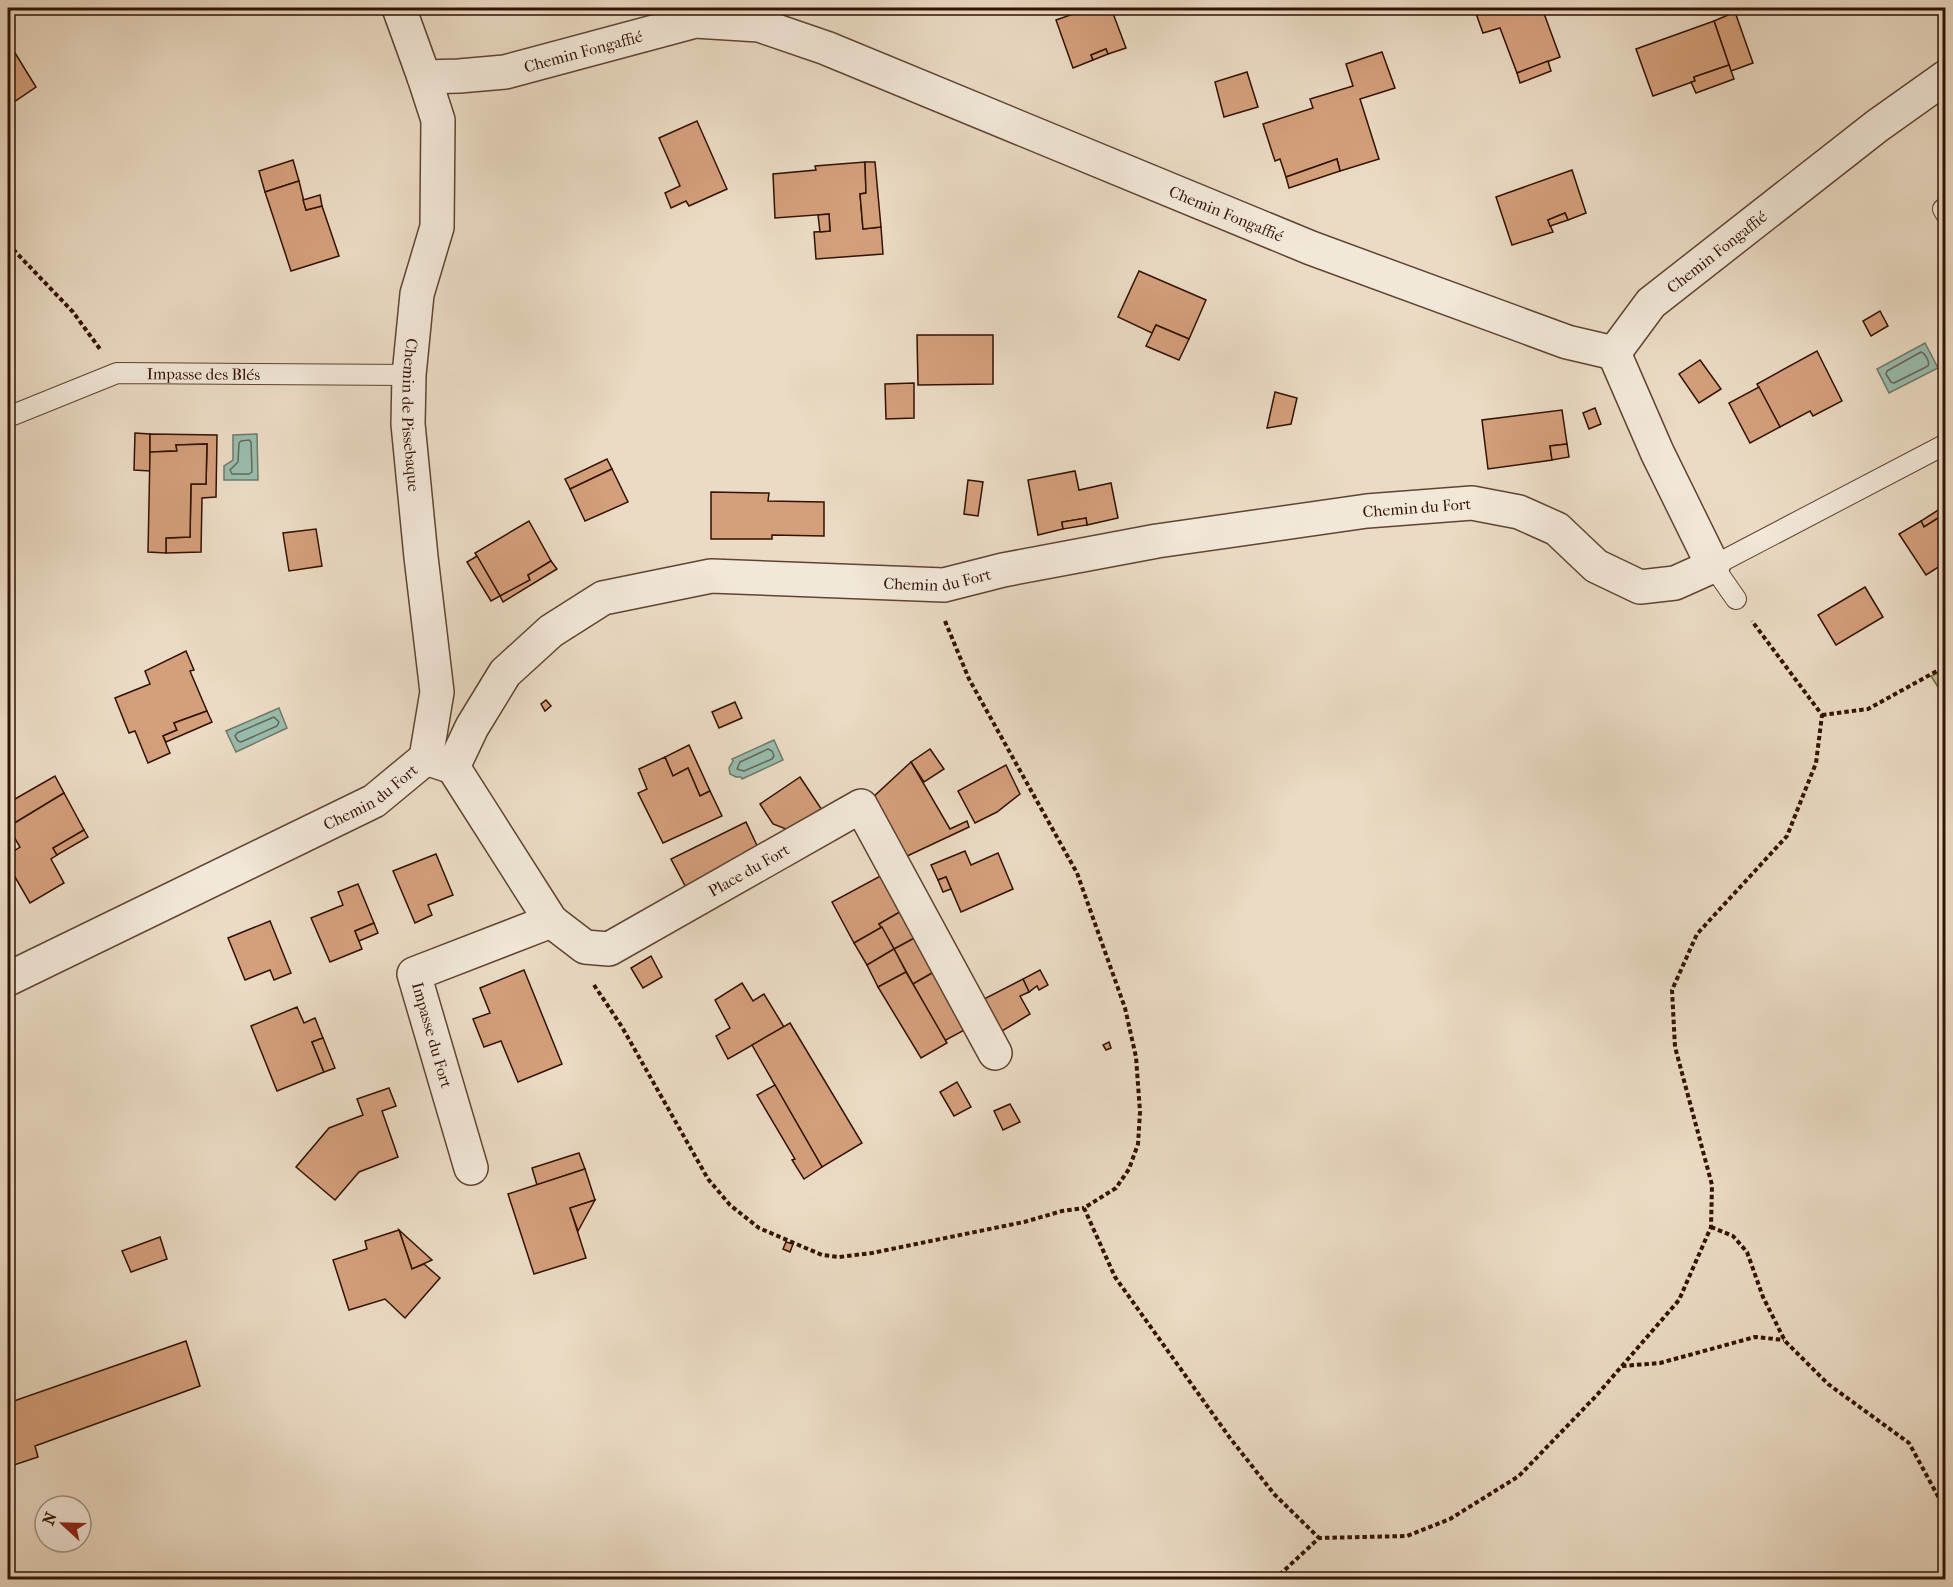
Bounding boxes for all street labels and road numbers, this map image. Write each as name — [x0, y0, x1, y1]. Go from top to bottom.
street label: Chemin Fongaffié — [522, 26, 645, 76]
street label: Chemin Fongaffié — [1166, 181, 1287, 245]
street label: Chemin Fongaffié — [1663, 206, 1771, 297]
street label: Chemin de Pissebaque — [398, 338, 424, 493]
street label: Impasse des Blés — [147, 364, 260, 383]
street label: Chemin du Fort — [1362, 494, 1472, 521]
street label: Chemin du Fort — [883, 564, 993, 595]
street label: Chemin du Fort — [320, 760, 421, 834]
street label: Place du Fort — [705, 839, 793, 900]
street label: Impasse du Fort — [408, 980, 456, 1090]

